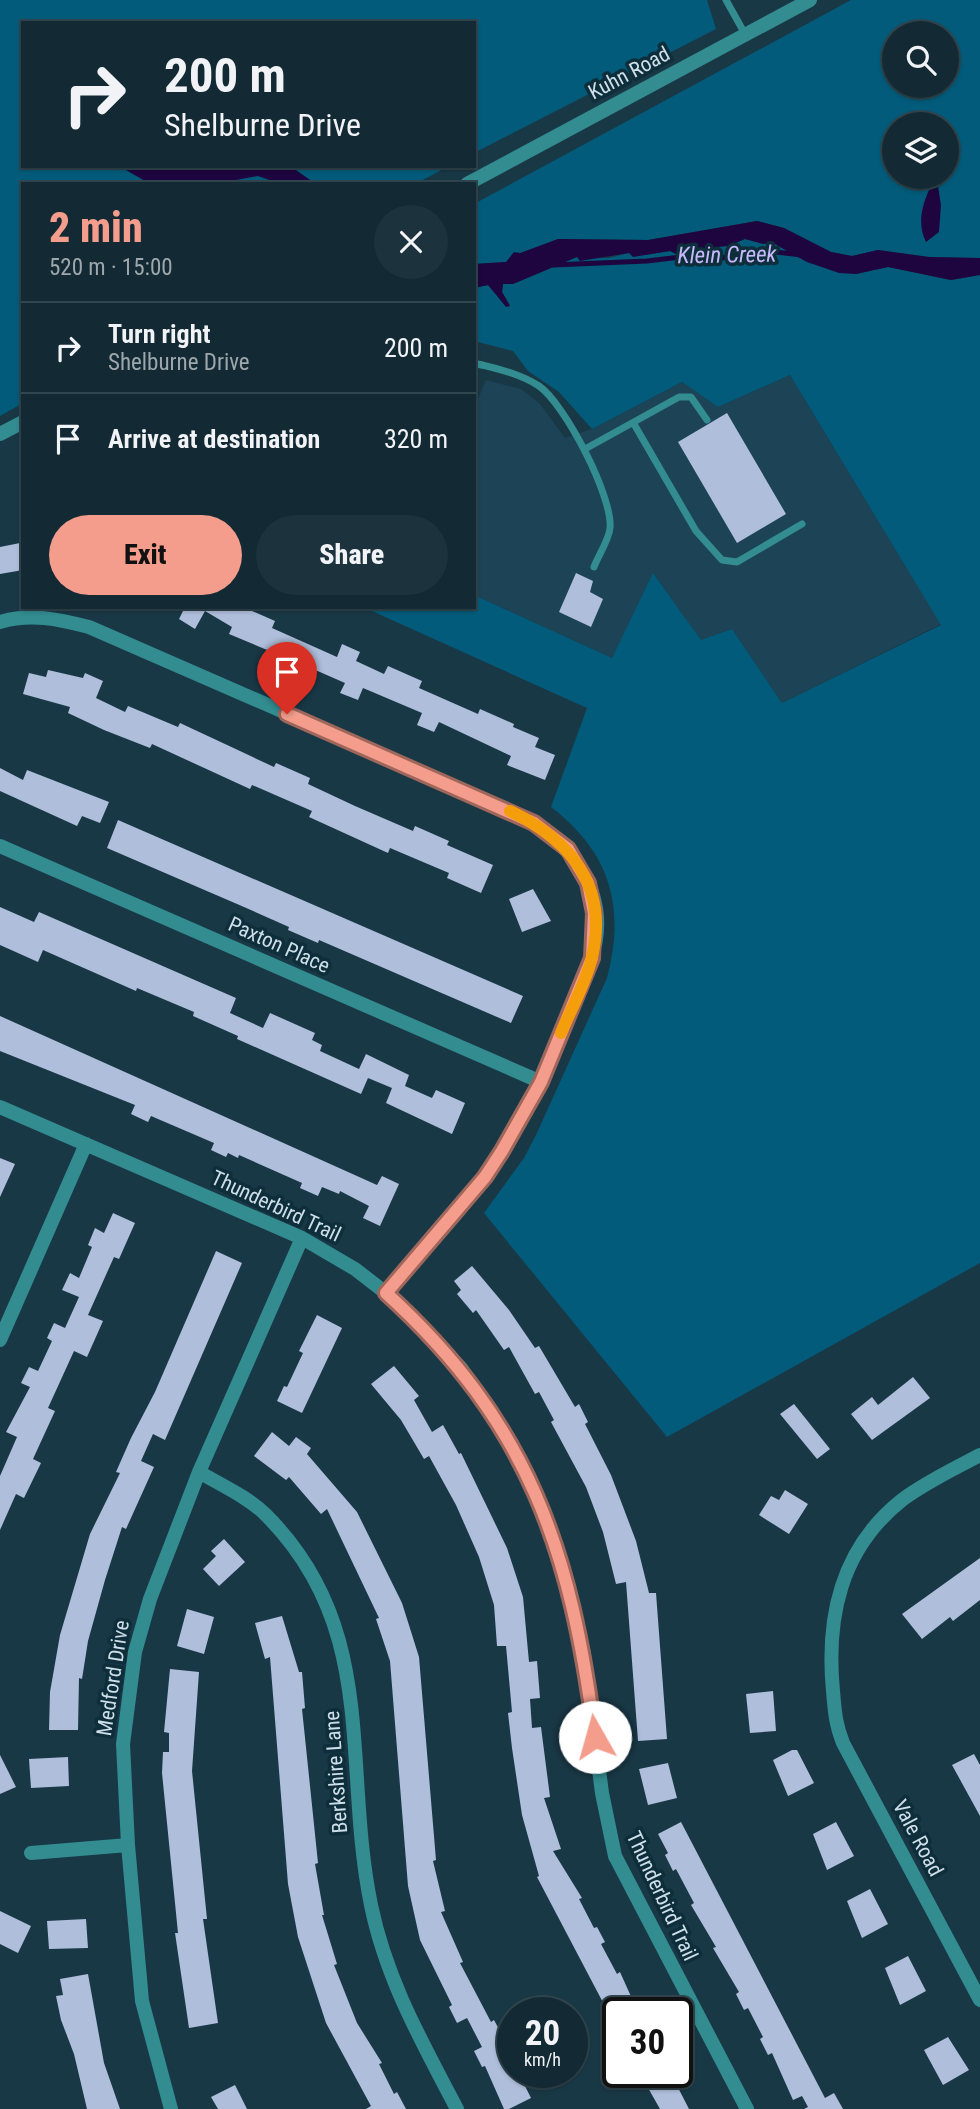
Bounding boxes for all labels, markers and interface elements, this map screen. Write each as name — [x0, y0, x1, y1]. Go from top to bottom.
map controls — [882, 21, 959, 189]
button: search — [882, 21, 959, 98]
street label: Kuhn Road — [584, 42, 674, 104]
text: 200 m — [164, 47, 286, 104]
icon: right — [49, 49, 140, 140]
text: Shelburne Drive — [164, 106, 361, 144]
button: layers — [882, 112, 959, 189]
text: 2 min — [49, 203, 143, 252]
button: close — [374, 205, 448, 279]
water label: Klein Creek — [677, 241, 778, 269]
text: 520 m · 15:00 — [49, 254, 173, 281]
text: Turn right — [108, 319, 210, 349]
icon: right — [49, 329, 87, 367]
text: 200 m — [384, 333, 448, 363]
text: Shelburne Drive — [108, 349, 250, 376]
icon: arrive — [49, 420, 87, 458]
text: Arrive at destination — [108, 424, 320, 454]
text: 320 m — [384, 424, 448, 454]
button: Exit — [49, 515, 242, 595]
button: Share — [256, 515, 448, 595]
pin — [257, 642, 317, 714]
icon: arrive — [268, 653, 306, 691]
street label: Paxton Place — [225, 912, 334, 978]
street label: Thunderbird Trail — [207, 1166, 345, 1246]
street label: Medford Drive — [92, 1618, 134, 1737]
position arrow — [558, 1700, 632, 1774]
street label: Berkshire Lane — [320, 1710, 352, 1834]
street label: Vale Road — [888, 1796, 948, 1880]
street label: Thunderbird Trail — [622, 1827, 702, 1965]
speed limit sign: 30 — [602, 1997, 693, 2088]
text: 20 — [525, 2013, 560, 2054]
text: km/h — [524, 2049, 561, 2070]

